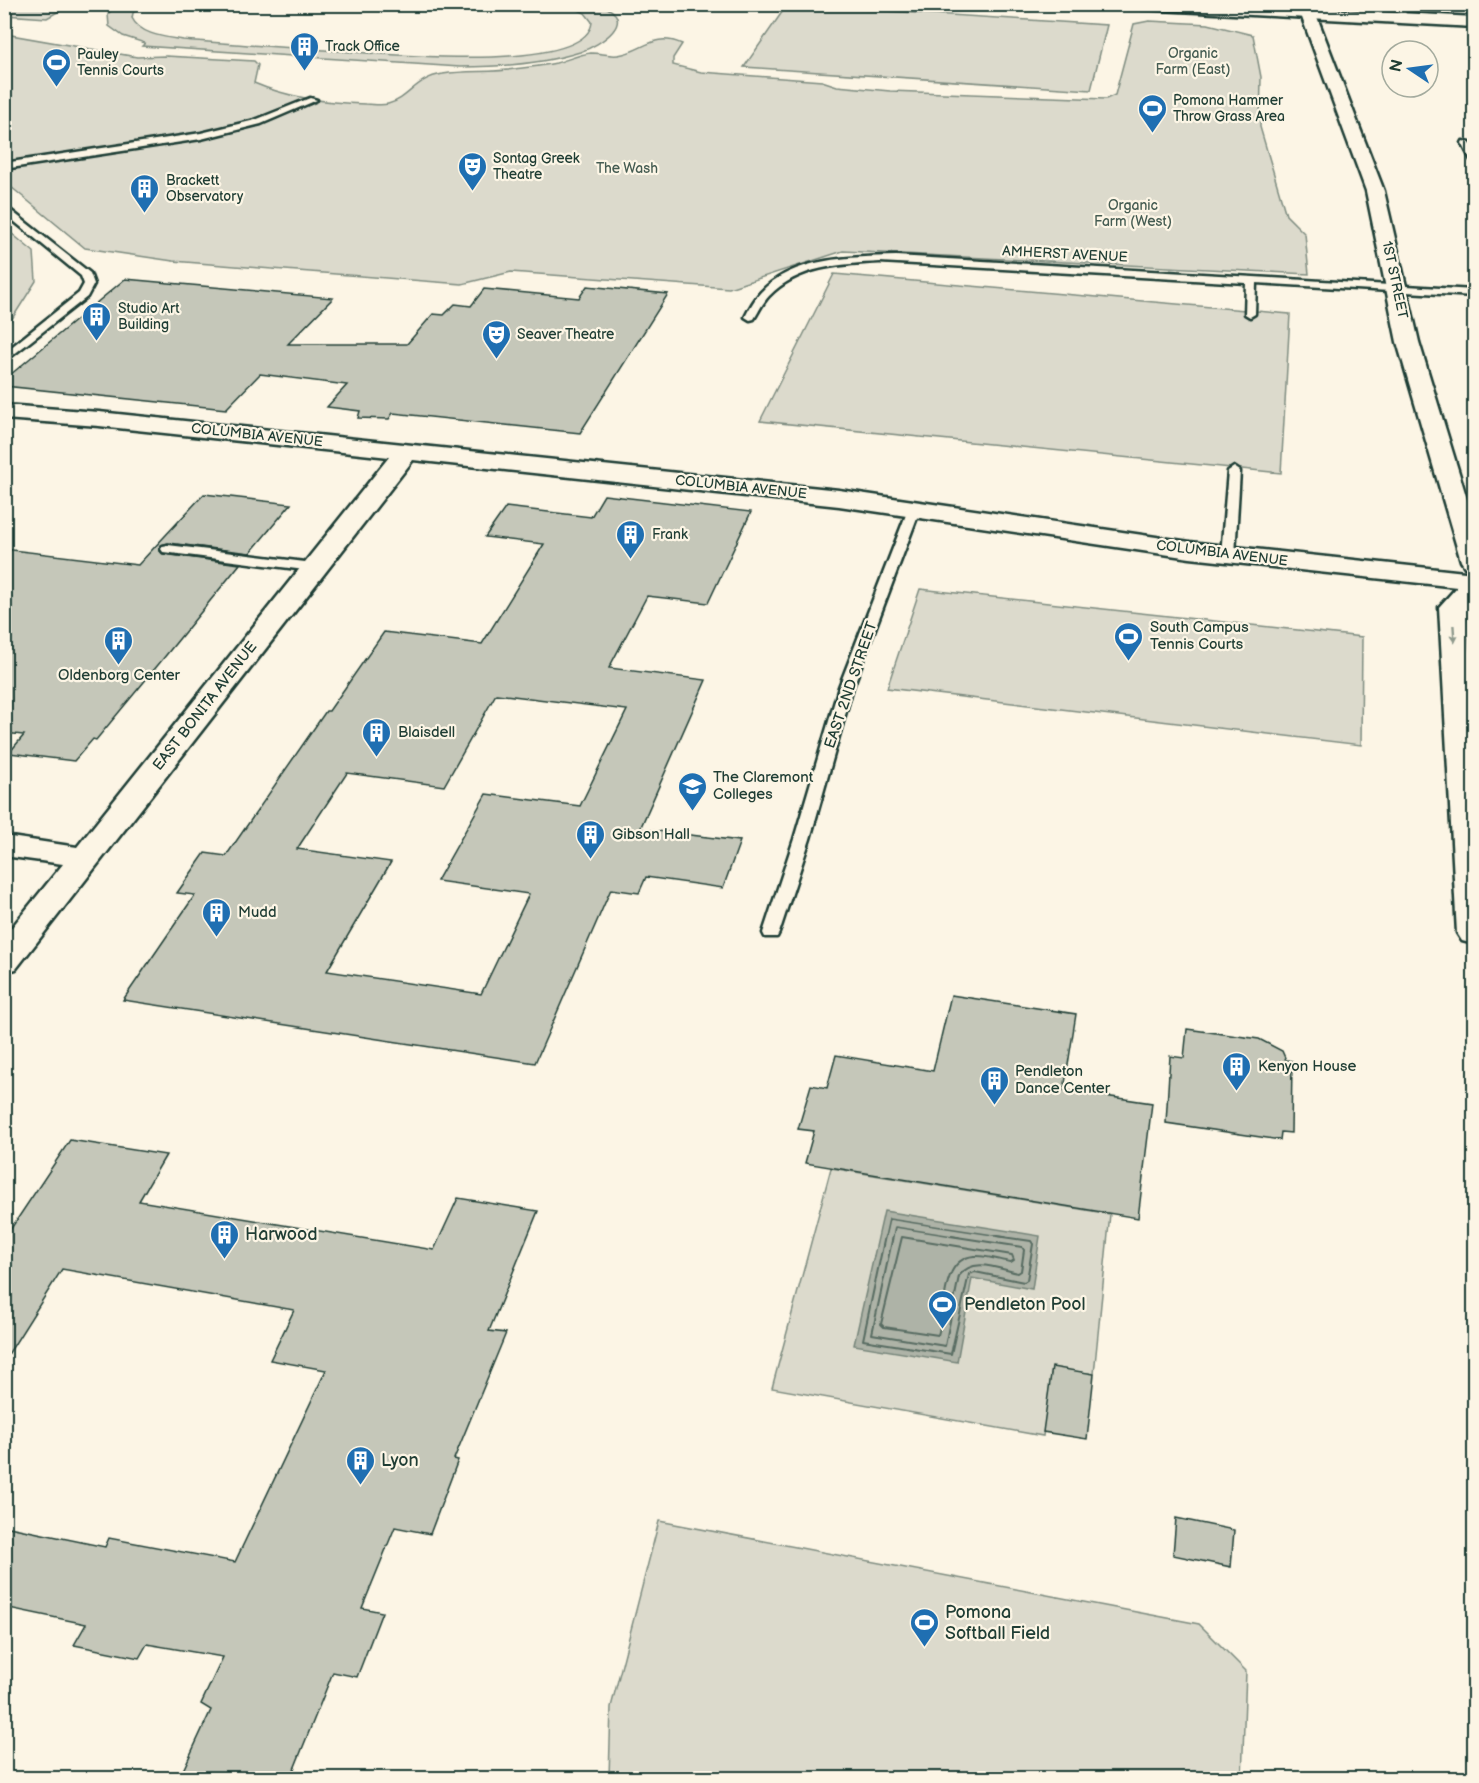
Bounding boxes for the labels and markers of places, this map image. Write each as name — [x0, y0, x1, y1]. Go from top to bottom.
building icon: Track Office — [288, 30, 320, 72]
place label: Track Office — [325, 38, 400, 55]
sports icon: Pauley Tennis Courts — [40, 46, 72, 88]
place label: Pauley Tennis Courts — [77, 46, 164, 79]
sports icon: Pomona Hammer Throw Grass Area — [1136, 92, 1168, 134]
place label: Pomona Hammer Throw Grass Area — [1173, 92, 1285, 125]
theatre icon: Sontag Greek Theatre — [456, 150, 488, 192]
place label: Sontag Greek Theatre — [493, 150, 580, 183]
building icon: Brackett Observatory — [129, 172, 161, 214]
place label: Brackett Observatory — [166, 172, 244, 205]
building icon: Studio Art Building — [81, 300, 113, 342]
place label: Studio Art Building — [118, 300, 180, 333]
theatre icon: Seaver Theatre — [480, 318, 512, 360]
place label: Seaver Theatre — [517, 326, 614, 343]
building icon: Frank — [615, 518, 647, 560]
place label: Frank — [652, 526, 688, 543]
place label: South Campus Tennis Courts — [1150, 618, 1249, 654]
sports icon: South Campus Tennis Courts — [1113, 620, 1145, 662]
building icon: Oldenborg Center — [103, 624, 135, 666]
place label: Oldenborg Center — [58, 666, 181, 685]
building icon: Blaisdell — [361, 716, 393, 758]
place label: Blaisdell — [398, 723, 455, 742]
place label: The Claremont Colleges — [713, 768, 814, 804]
school or university icon: The Claremont Colleges — [676, 770, 708, 812]
building icon: Gibson Hall — [575, 818, 607, 860]
place label: Gibson Hall — [612, 825, 690, 844]
building icon: Mudd — [201, 896, 233, 938]
place label: Mudd — [238, 903, 277, 922]
building icon: Kenyon House — [1221, 1050, 1253, 1092]
place label: Kenyon House — [1258, 1057, 1356, 1076]
place label: Pendleton Dance Center — [1015, 1062, 1111, 1098]
building icon: Pendleton Dance Center — [978, 1064, 1010, 1106]
building icon: Harwood — [208, 1218, 240, 1260]
place label: Harwood — [245, 1224, 318, 1245]
sports icon: Pendleton Pool — [927, 1288, 959, 1330]
place label: Pendleton Pool — [964, 1294, 1086, 1315]
building icon: Lyon — [344, 1444, 376, 1486]
place label: Lyon — [381, 1450, 419, 1471]
place label: Pomona Softball Field — [945, 1602, 1050, 1644]
sports icon: Pomona Softball Field — [908, 1606, 940, 1648]

